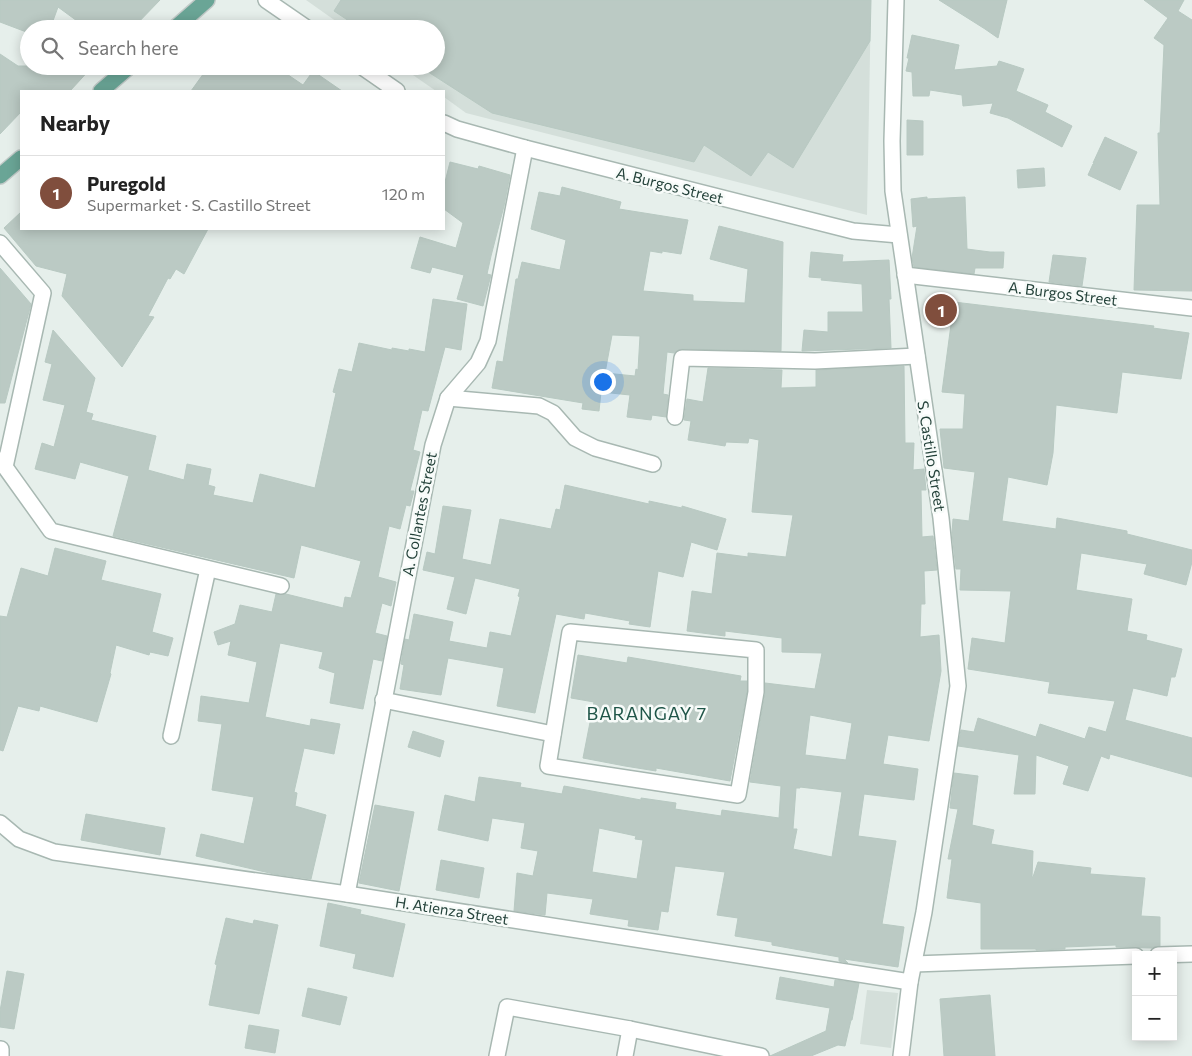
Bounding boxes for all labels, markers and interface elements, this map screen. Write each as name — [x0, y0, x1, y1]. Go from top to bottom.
search box — [20, 20, 445, 75]
icon: search — [38, 34, 66, 62]
text: Search here — [78, 36, 178, 59]
text: Nearby — [40, 110, 110, 135]
street label: A. Burgos Street — [615, 163, 725, 207]
text: Puregold — [87, 172, 166, 195]
text: 1 — [52, 184, 60, 203]
text: 120 m — [382, 184, 425, 203]
text: Supermarket · S. Castillo Street — [87, 195, 311, 214]
street label: A. Burgos Street — [1007, 277, 1119, 309]
pin: 1 — [925, 291, 957, 329]
your location — [590, 369, 616, 395]
street label: S. Castillo Street — [914, 399, 950, 513]
street label: A. Collantes Street — [398, 450, 440, 578]
district label: BARANGAY 7 — [587, 702, 707, 724]
street label: H. Atienza Street — [394, 892, 510, 928]
map controls — [1132, 951, 1177, 1041]
button: + — [1132, 951, 1177, 996]
button: − — [1132, 996, 1177, 1041]

